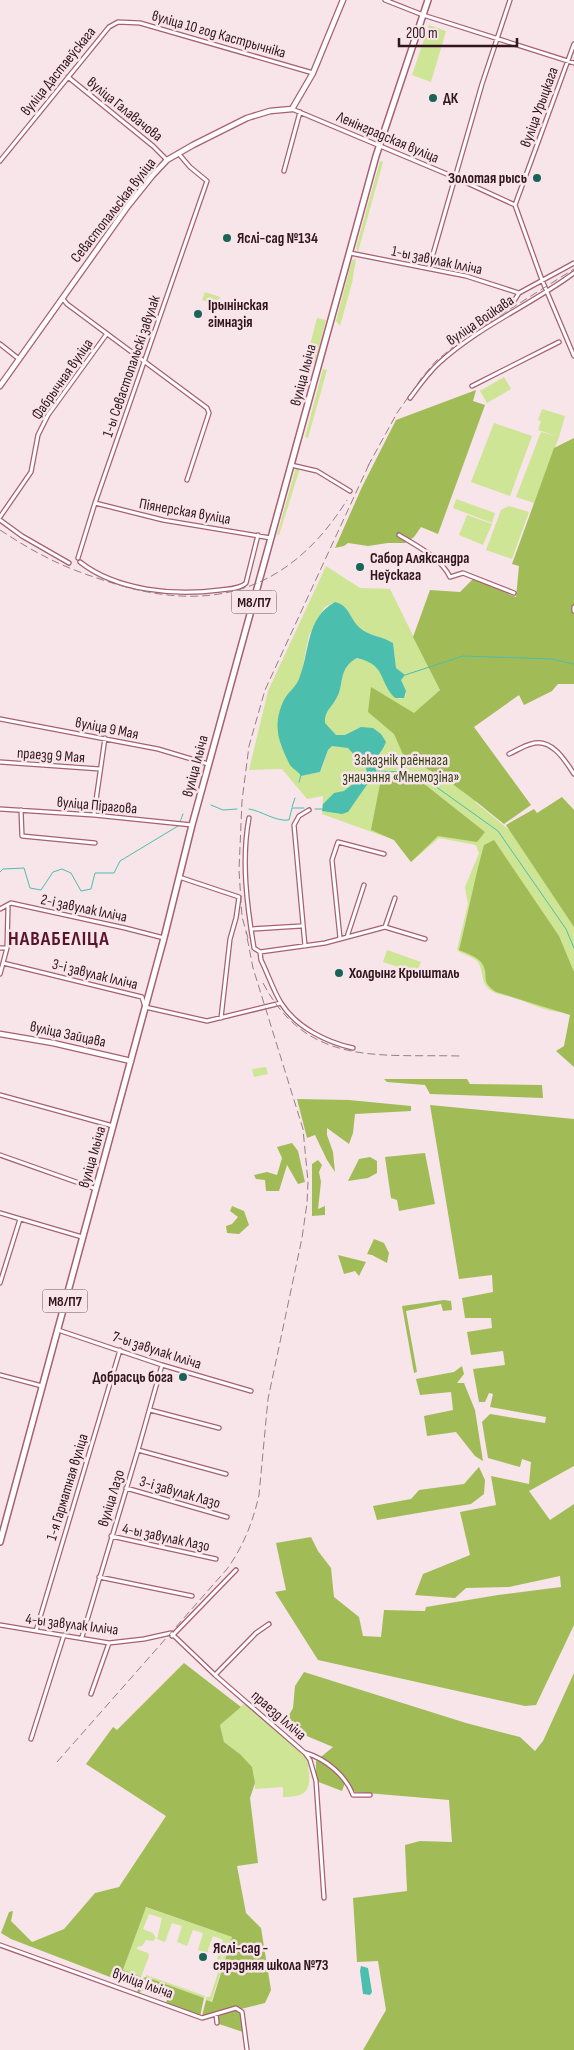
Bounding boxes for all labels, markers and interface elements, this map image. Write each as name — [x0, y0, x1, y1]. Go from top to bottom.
street label: вуліца 10 год Кастрычніка — [150, 6, 288, 63]
scale bar — [399, 15, 516, 47]
street label: вуліца Дастаеўскага — [17, 23, 100, 120]
text: 200 m — [406, 24, 438, 43]
street label: вуліца Урыцкага — [516, 64, 563, 150]
street label: вуліца Галавачова — [83, 73, 167, 146]
place label: ДК — [443, 89, 459, 108]
marker: ДК — [427, 92, 439, 104]
street label: Ленінградская вуліца — [333, 107, 442, 168]
street label: Севастопальская вуліца — [67, 154, 160, 267]
place label: Золотая рысь — [448, 169, 527, 188]
marker: Золотая рысь — [531, 172, 543, 184]
place label: Яслі-сад №134 — [237, 229, 318, 248]
marker: Яслі-сад №134 — [221, 232, 233, 244]
street label: 1-ы завулак Ілліча — [390, 242, 484, 279]
street label: вуліца Войкава — [443, 291, 518, 350]
street label: 1-ы Севастопальскі завулак — [98, 293, 165, 440]
place label: Ірынінская гімназія — [208, 296, 268, 332]
marker: Ірынінская гімназія — [192, 308, 204, 320]
street label: Фабрычная вуліца — [27, 335, 97, 423]
street label: вуліца Ільіча — [286, 342, 321, 408]
street label: Піянерская вуліца — [138, 494, 232, 529]
place label: Сабор Аляксандра Неўскага — [370, 549, 469, 585]
marker: Сабор Аляксандра Неўскага — [354, 561, 366, 573]
road number: М8/П7 — [232, 590, 276, 614]
street label: вуліца 9 Мая — [74, 713, 140, 744]
street label: вуліца Ільіча — [178, 733, 213, 799]
street label: праезд 9 Мая — [16, 744, 86, 767]
park label: Заказнік раённага значэння «Мнемозіна» — [342, 751, 460, 787]
street label: вуліца Пірагова — [56, 793, 138, 818]
street label: 2-і завулак Ілліча — [39, 890, 129, 927]
district label: НАВАБЕЛІЦА — [8, 927, 110, 951]
street label: 3-і завулак Ілліча — [50, 955, 140, 994]
place label: Холдынг Крышталь — [348, 964, 460, 983]
marker: Холдынг Крышталь — [333, 967, 345, 979]
street label: вуліца Зайцава — [28, 1017, 108, 1052]
street label: вуліца Ільіча — [75, 1124, 110, 1190]
road number: М8/П7 — [42, 1290, 88, 1312]
street label: 7-ы завулак Ілліча — [110, 1327, 204, 1374]
place label: Добрасць бога — [92, 1368, 173, 1387]
marker: Добрасць бога — [177, 1371, 189, 1383]
street label: 1-я Гарматная вуліца — [42, 1431, 93, 1543]
street label: вуліца Лазо — [94, 1467, 129, 1529]
street label: 3-і завулак Лазо — [137, 1472, 223, 1513]
street label: 4-ы завулак Лазо — [120, 1519, 211, 1556]
street label: 4-ы завулак Ілліча — [24, 1609, 120, 1640]
street label: праезд Ілліча — [247, 1686, 310, 1745]
place label: Яслі-сад - сярэдняя школа №73 — [213, 1939, 329, 1975]
marker: Яслі-сад - сярэдняя школа №73 — [197, 1951, 209, 1963]
street label: вуліца Ільіча — [110, 1964, 176, 2003]

